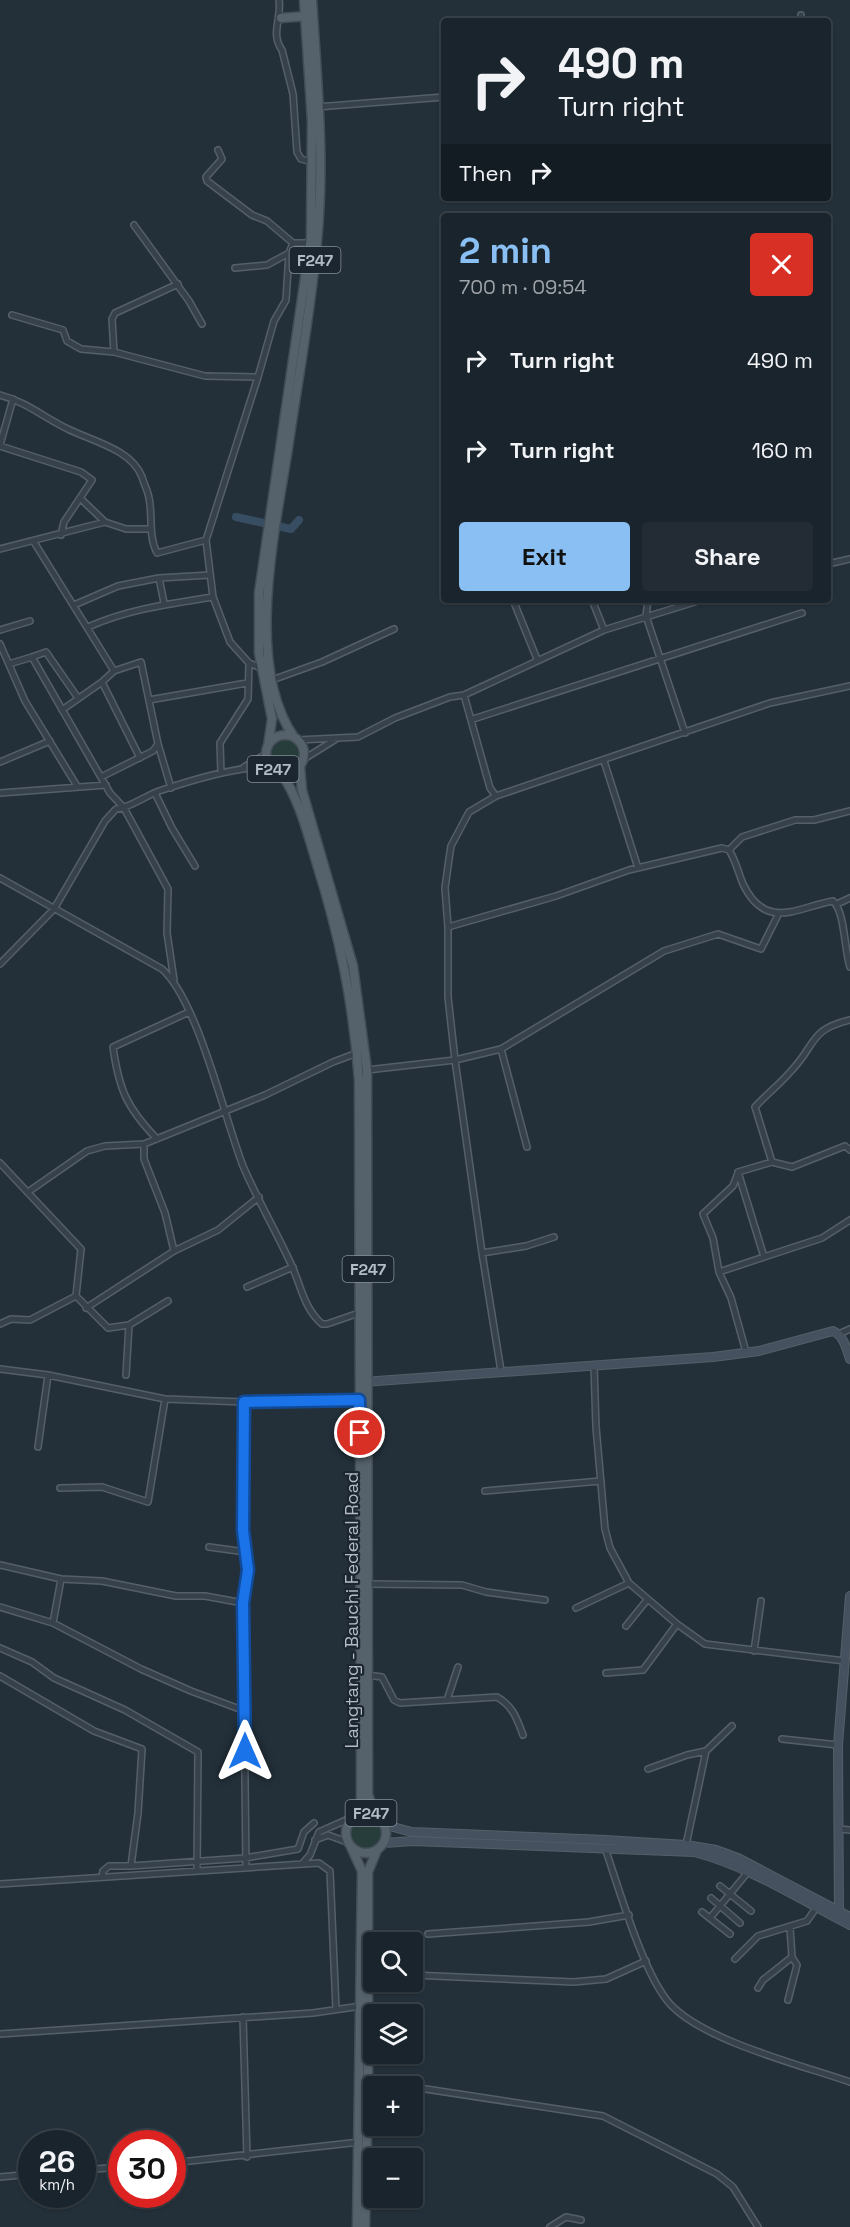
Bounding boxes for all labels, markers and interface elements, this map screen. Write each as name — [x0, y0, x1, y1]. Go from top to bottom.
text: 490 m — [558, 37, 684, 90]
icon: right — [459, 42, 537, 120]
text: Turn right — [558, 89, 685, 124]
icon: right — [524, 156, 557, 189]
text: Then — [459, 159, 512, 187]
text: 2 min — [459, 228, 552, 274]
button: close — [750, 233, 813, 296]
road number: F247 — [290, 247, 340, 273]
text: 700 m · 09:54 — [459, 274, 587, 300]
icon: right — [459, 344, 492, 377]
text: Turn right — [510, 346, 615, 374]
text: 490 m — [747, 346, 813, 374]
icon: right — [459, 434, 492, 467]
text: Turn right — [510, 436, 615, 464]
text: 160 m — [752, 436, 813, 464]
button: Exit — [459, 522, 630, 591]
button: Share — [642, 522, 813, 591]
road number: F247 — [248, 756, 298, 782]
road number: F247 — [342, 1256, 394, 1282]
pin — [334, 1407, 385, 1458]
icon: arrive — [343, 1416, 376, 1449]
street label: Langtang - Bauchi Federal Road — [340, 1472, 363, 1748]
position arrow — [213, 1719, 277, 1783]
road number: F247 — [346, 1800, 397, 1826]
map controls — [363, 1932, 423, 2208]
button: search — [363, 1932, 423, 1992]
button: layers — [363, 2004, 423, 2064]
button: + — [363, 2076, 423, 2136]
speed limit sign: 30 — [108, 2130, 186, 2208]
text: 26 — [39, 2142, 75, 2181]
button: − — [363, 2148, 423, 2208]
text: km/h — [39, 2175, 75, 2194]

